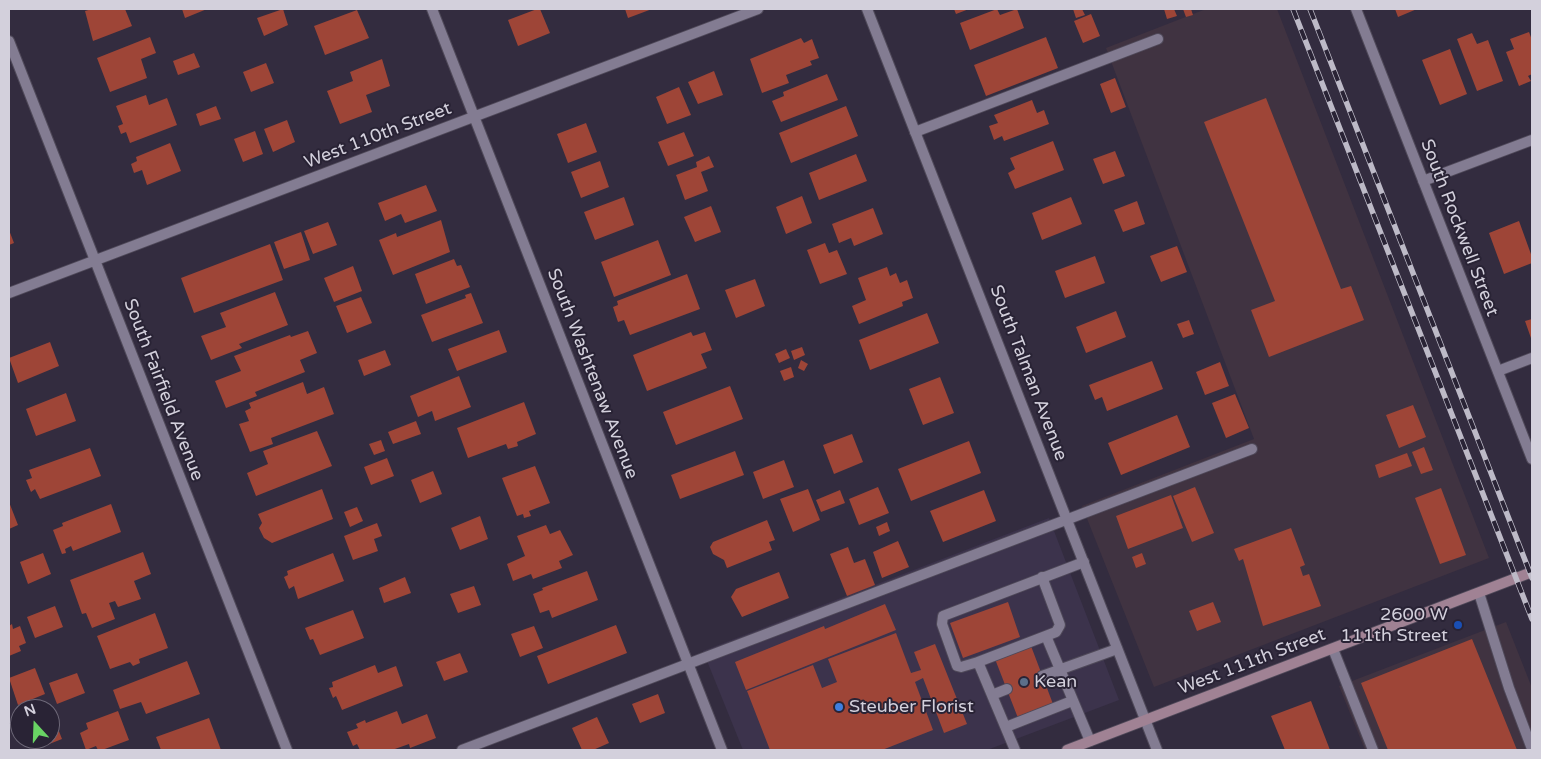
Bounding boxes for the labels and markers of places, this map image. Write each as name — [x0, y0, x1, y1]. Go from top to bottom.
place label: 2600 W 111th Street — [1340, 604, 1448, 646]
marker: 2600 W 111th Street — [1452, 619, 1464, 631]
place label: Kean — [1034, 671, 1077, 693]
marker: Kean — [1018, 676, 1030, 688]
place label: Steuber Florist — [849, 696, 974, 718]
marker: Steuber Florist — [833, 701, 845, 713]

